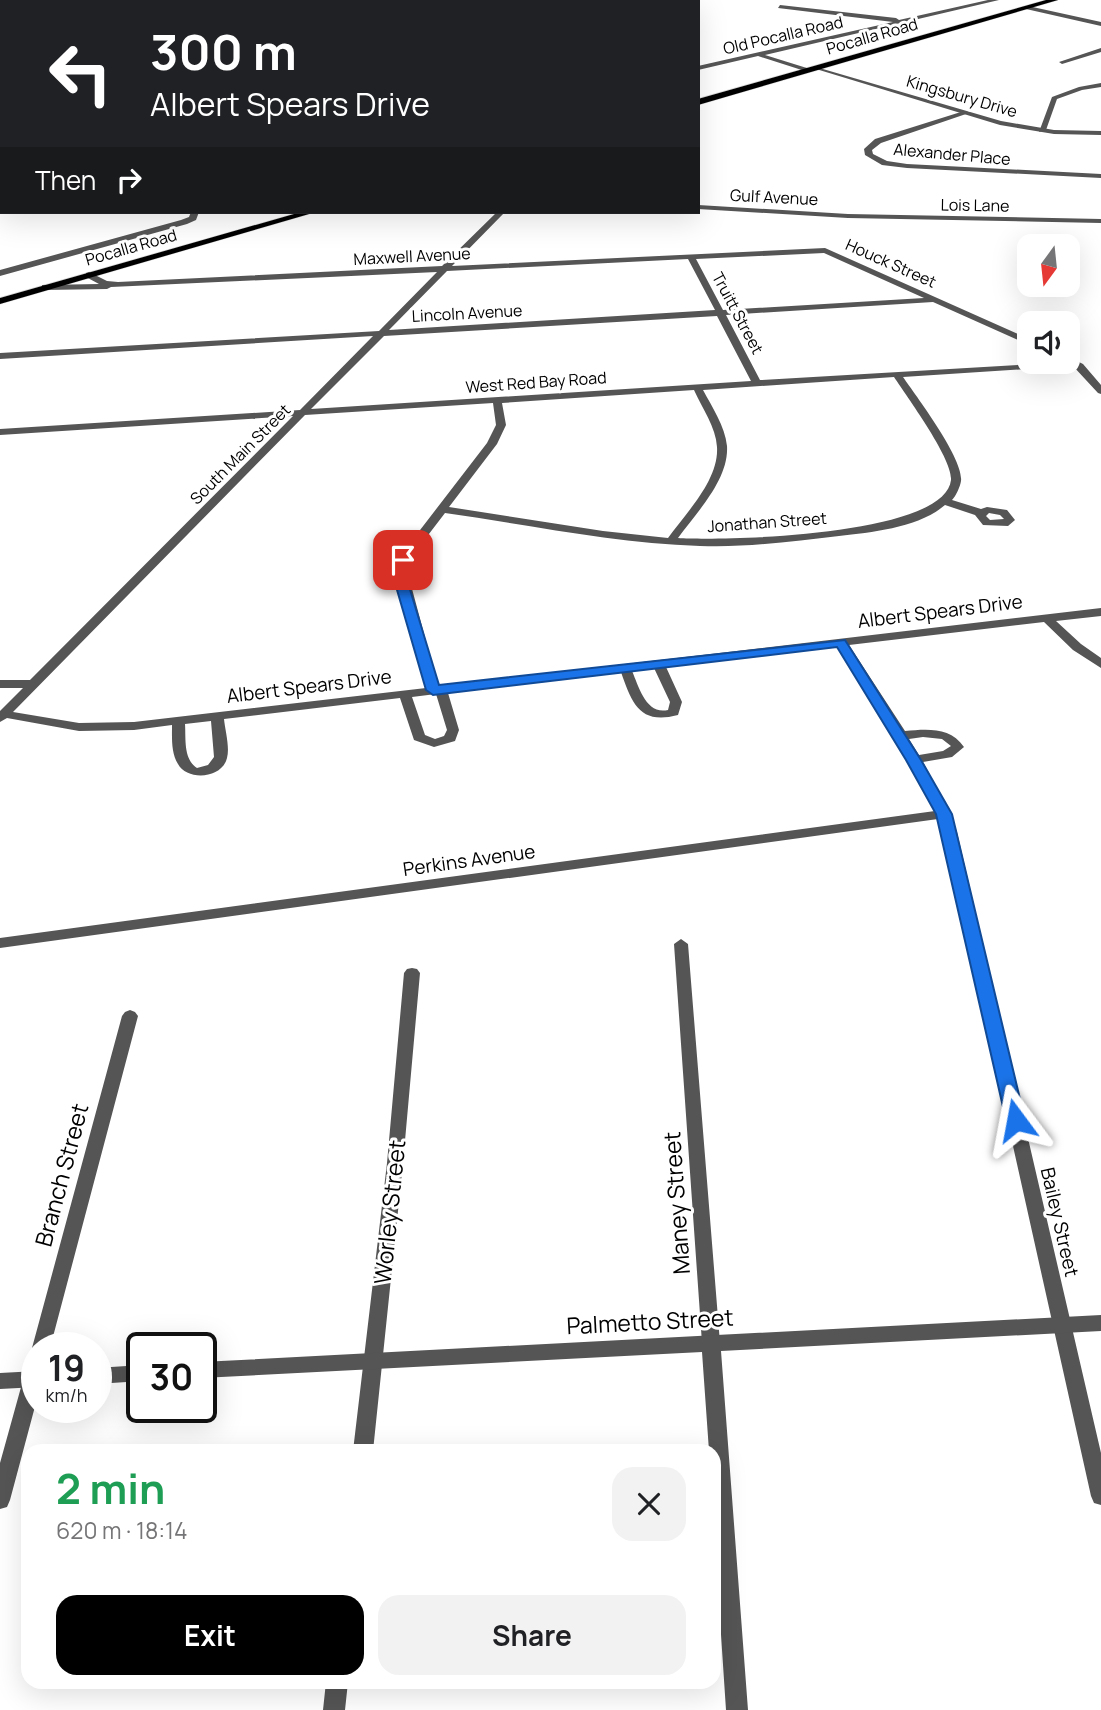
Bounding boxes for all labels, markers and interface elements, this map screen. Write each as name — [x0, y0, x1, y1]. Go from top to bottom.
street label: Old Pocalla Road — [721, 11, 845, 59]
street label: Pocalla Road — [824, 12, 920, 60]
text: 300 m — [150, 18, 297, 85]
icon: left — [35, 28, 126, 119]
street label: Kingsbury Drive — [904, 70, 1020, 122]
text: Albert Spears Drive — [150, 82, 430, 126]
street label: Alexander Place — [893, 138, 1011, 170]
icon: right — [110, 161, 148, 199]
text: Then — [35, 162, 96, 198]
street label: Gulf Avenue — [729, 184, 819, 210]
street label: Lois Lane — [940, 193, 1010, 217]
street label: Pocalla Road — [83, 223, 179, 271]
street label: Houck Street — [842, 233, 940, 293]
north arrow — [1017, 234, 1080, 298]
map controls — [1017, 234, 1080, 374]
street label: Maxwell Avenue — [353, 242, 471, 270]
street label: Truitt Street — [707, 268, 769, 358]
street label: Lincoln Avenue — [411, 299, 523, 327]
button: sound — [1017, 311, 1080, 374]
street label: West Red Bay Road — [465, 366, 607, 398]
street label: South Main Street — [185, 399, 295, 509]
street label: Jonathan Street — [706, 507, 828, 537]
pin — [373, 530, 433, 590]
icon: arrive — [384, 541, 422, 579]
street label: Albert Spears Drive — [856, 588, 1024, 634]
street label: Albert Spears Drive — [225, 663, 393, 709]
street label: Perkins Avenue — [401, 838, 537, 882]
position arrow — [979, 1083, 1053, 1157]
street label: Branch Street — [27, 1100, 95, 1250]
street label: Maney Street — [655, 1131, 697, 1276]
street label: Worley Street — [366, 1138, 412, 1286]
street label: Bailey Street — [1035, 1165, 1085, 1279]
street label: Palmetto Street — [566, 1301, 734, 1341]
speed limit sign: 30 — [126, 1332, 217, 1423]
text: 19 — [48, 1344, 85, 1392]
text: km/h — [46, 1383, 87, 1407]
text: 2 min — [56, 1459, 165, 1517]
button: close — [612, 1467, 686, 1541]
text: 620 m · 18:14 — [56, 1514, 188, 1546]
button: Exit — [56, 1595, 364, 1675]
button: Share — [378, 1595, 686, 1675]

